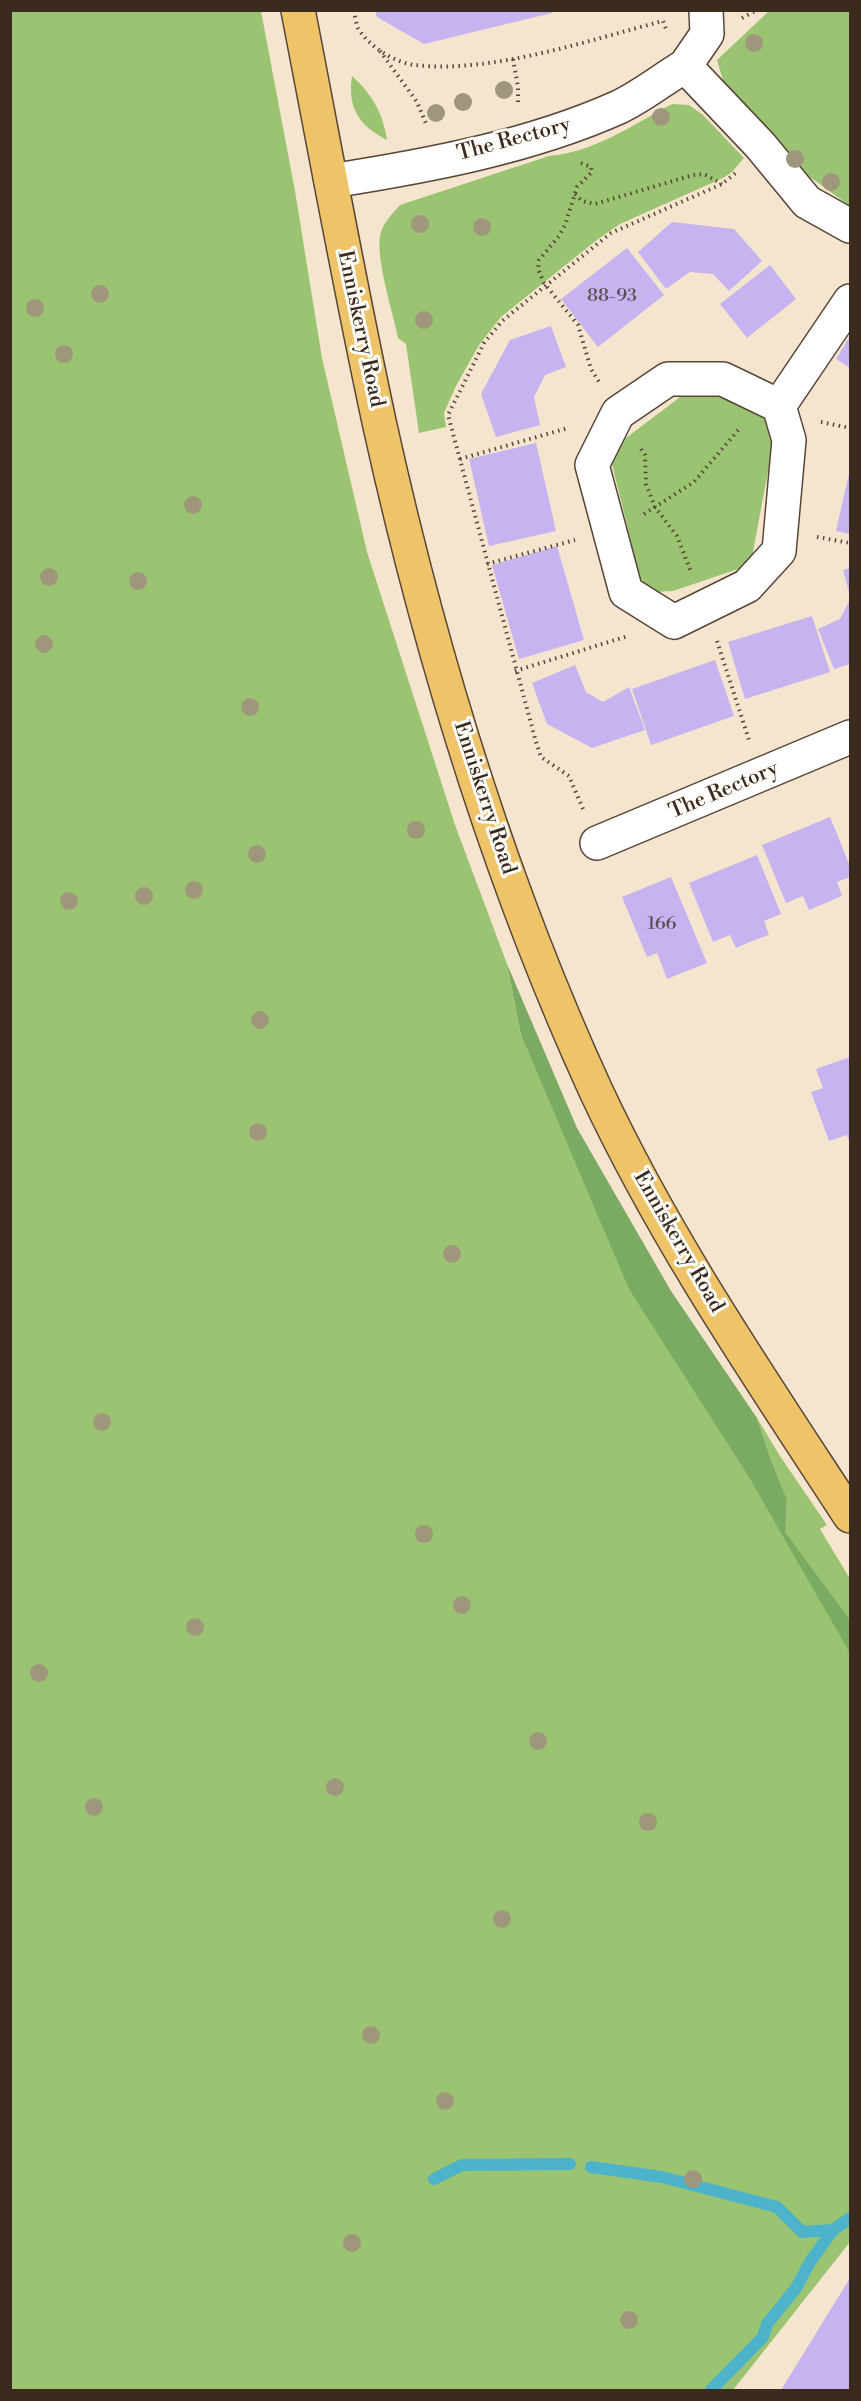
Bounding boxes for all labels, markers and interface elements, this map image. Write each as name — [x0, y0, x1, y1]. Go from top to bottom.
street label: The Rectory — [455, 113, 573, 167]
street label: Enniskerry Road — [331, 248, 389, 410]
house number: 88-93 — [587, 286, 637, 308]
street label: Enniskerry Road — [447, 718, 521, 878]
street label: The Rectory — [666, 757, 782, 825]
house number: 166 — [648, 914, 676, 936]
street label: Enniskerry Road — [627, 1167, 729, 1317]

